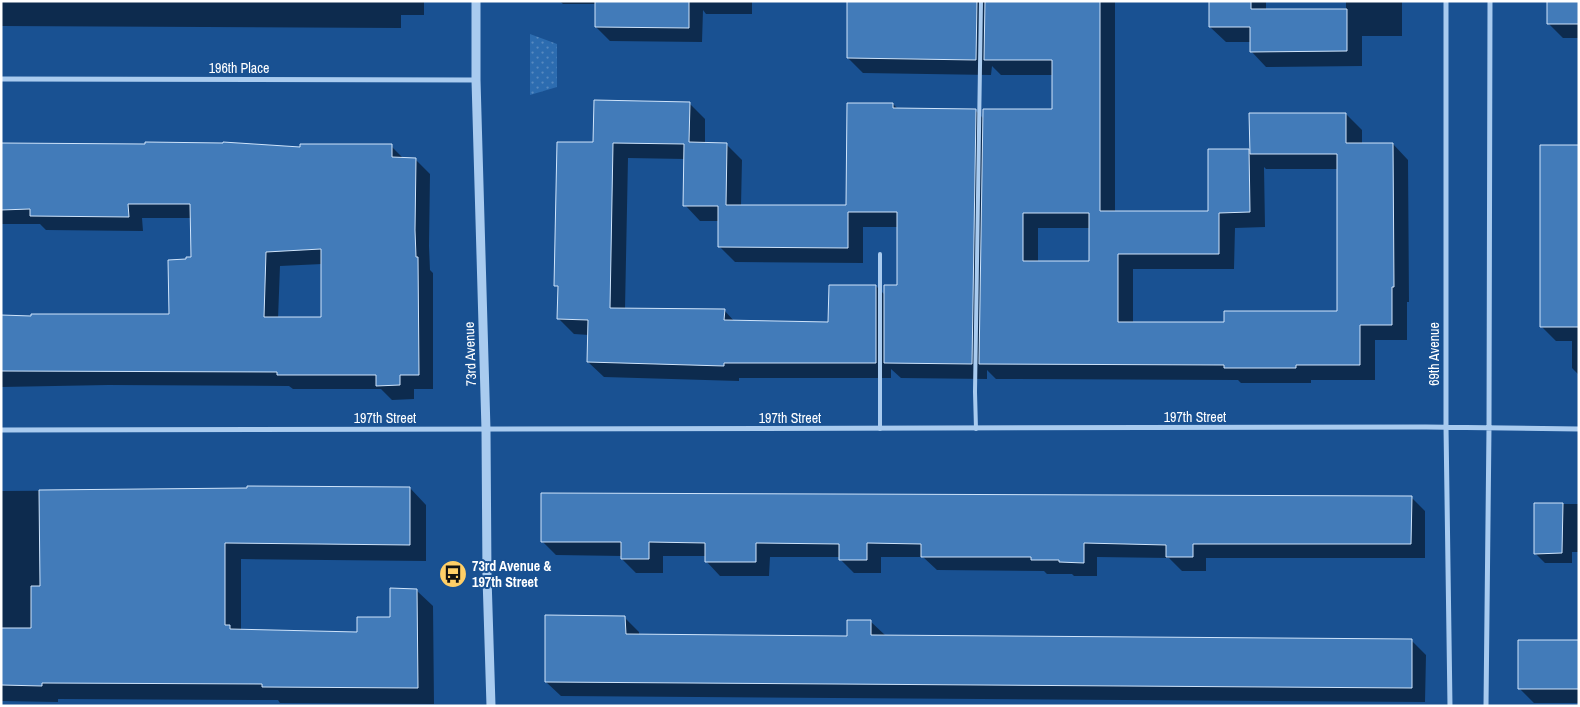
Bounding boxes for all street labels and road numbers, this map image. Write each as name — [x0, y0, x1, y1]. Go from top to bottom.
street label: 196th Place — [209, 59, 269, 77]
street label: 73rd Avenue — [460, 322, 480, 386]
street label: 69th Avenue — [1425, 322, 1443, 386]
street label: 197th Street — [1164, 408, 1226, 426]
street label: 197th Street — [354, 409, 416, 427]
street label: 197th Street — [759, 409, 821, 427]

